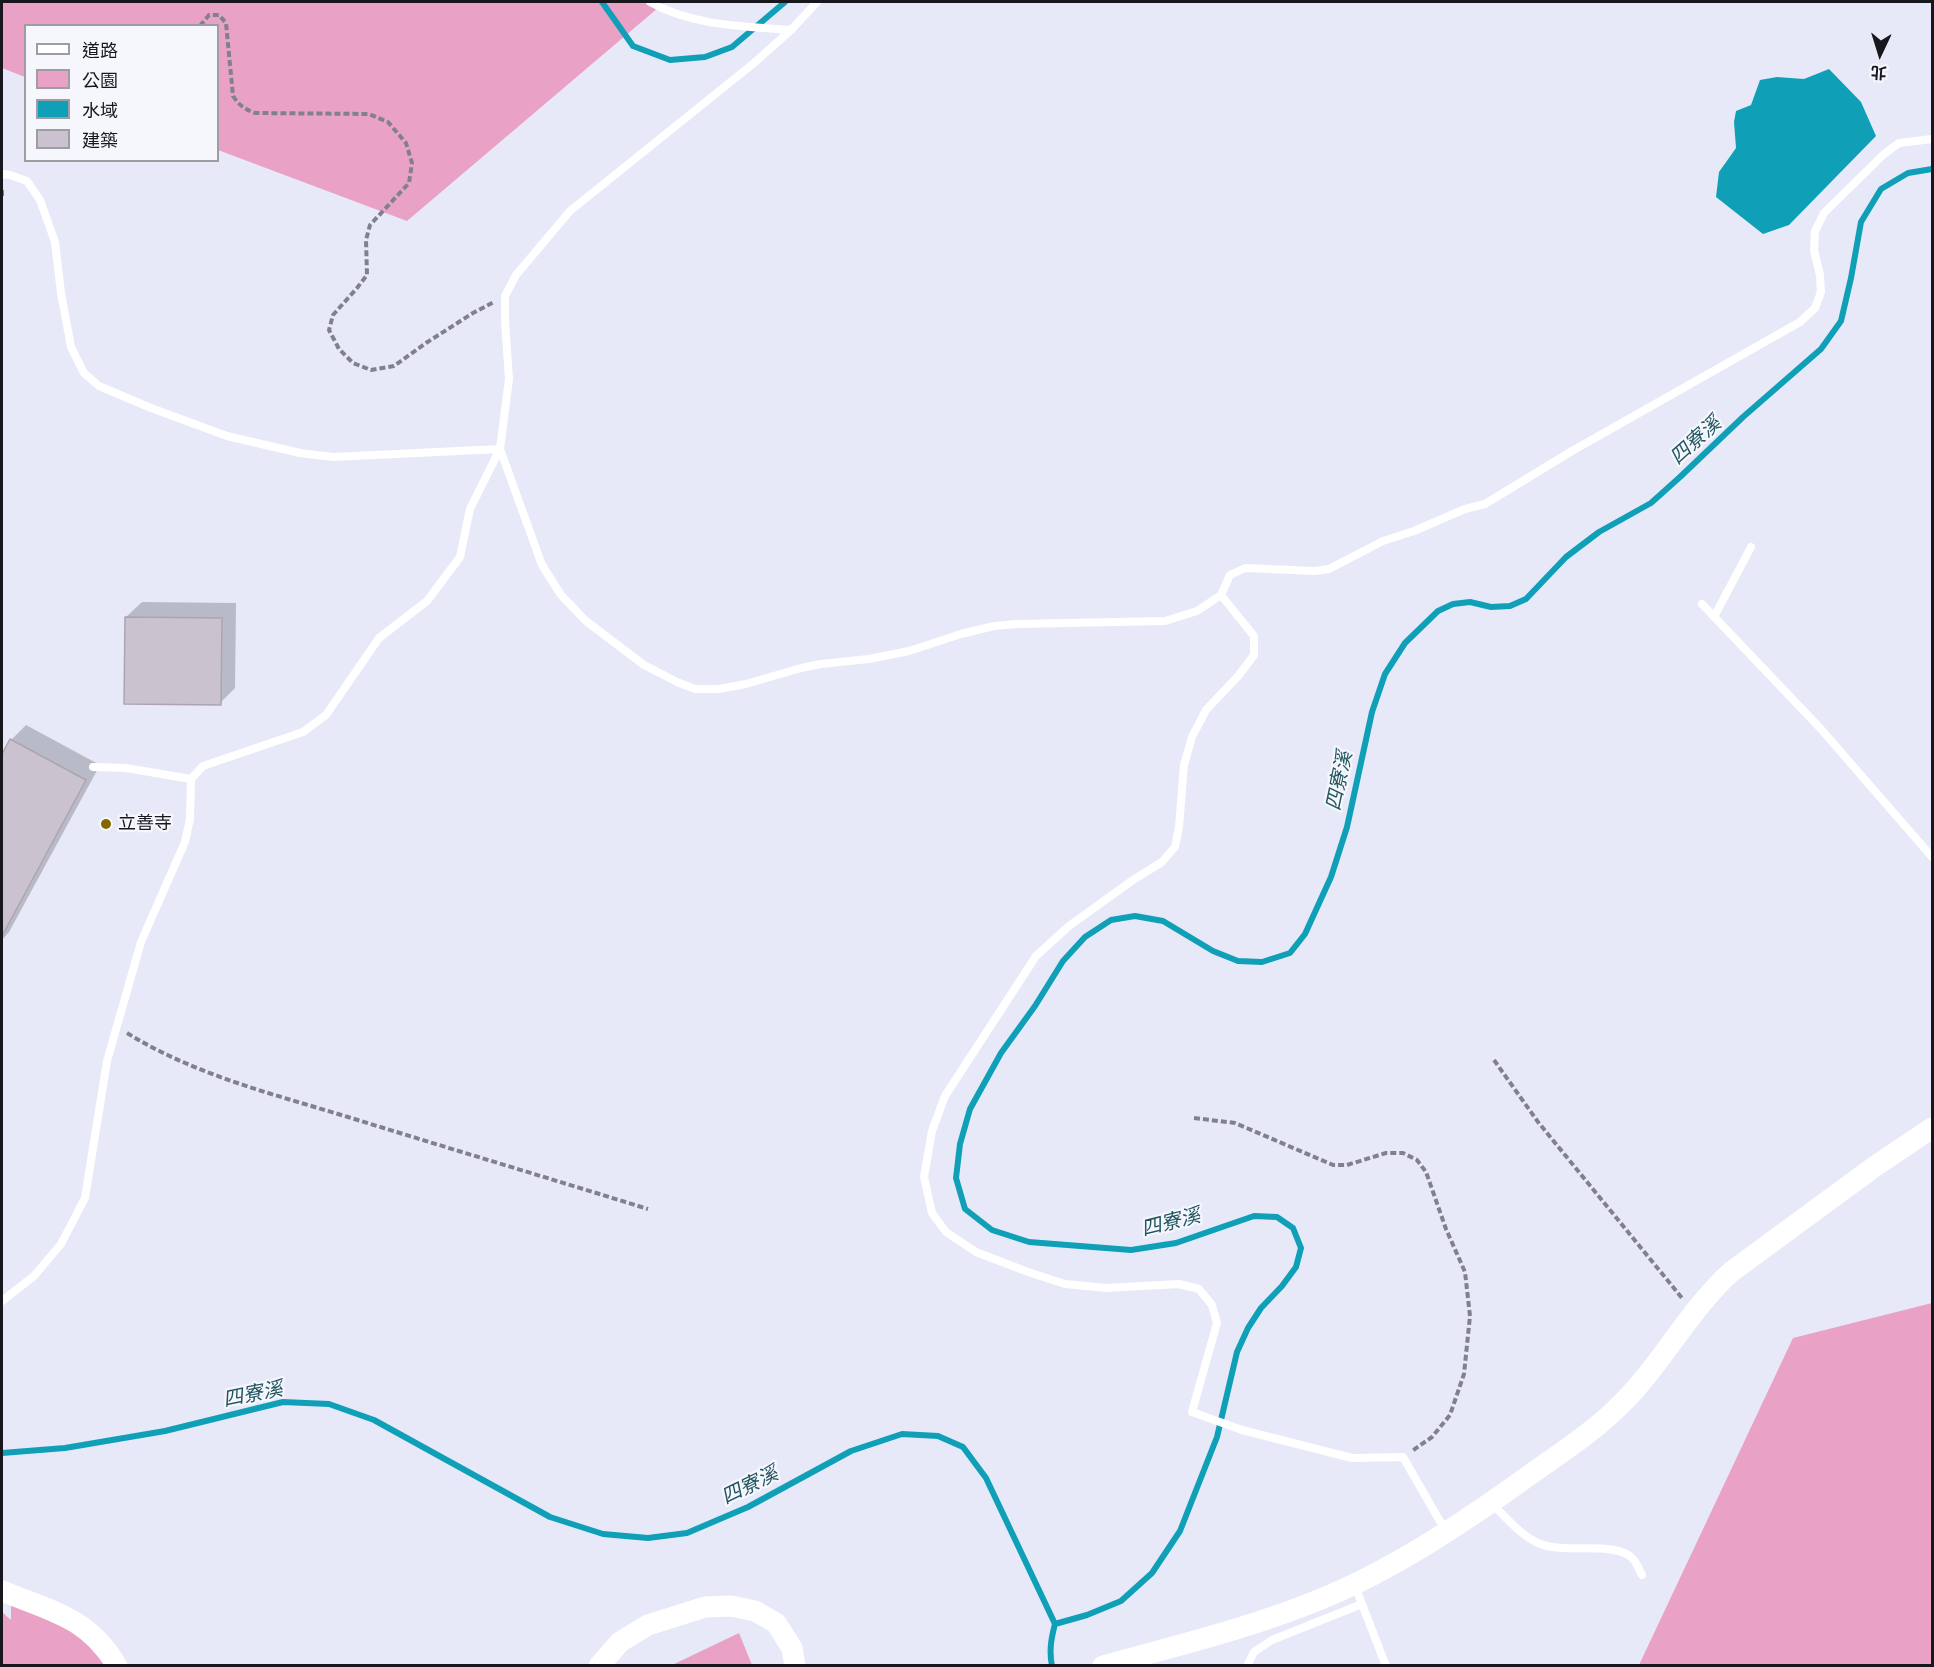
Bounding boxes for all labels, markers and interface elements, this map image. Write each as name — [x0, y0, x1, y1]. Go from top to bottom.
legend — [24, 24, 219, 162]
north arrow — [1850, 24, 1910, 84]
text: 道路 — [82, 41, 118, 61]
text: 北 — [1870, 63, 1887, 81]
text: 公園 — [82, 71, 118, 91]
text: 水域 — [82, 101, 118, 121]
text: 建築 — [82, 131, 118, 151]
water label: 四寮溪 — [1666, 412, 1726, 470]
water label: 四寮溪 — [1322, 749, 1358, 813]
place label: 立善寺 — [118, 813, 172, 835]
marker: 立善寺 — [99, 817, 113, 831]
water label: 四寮溪 — [1139, 1204, 1203, 1242]
water label: 四寮溪 — [221, 1377, 285, 1413]
water label: 四寮溪 — [718, 1462, 782, 1510]

